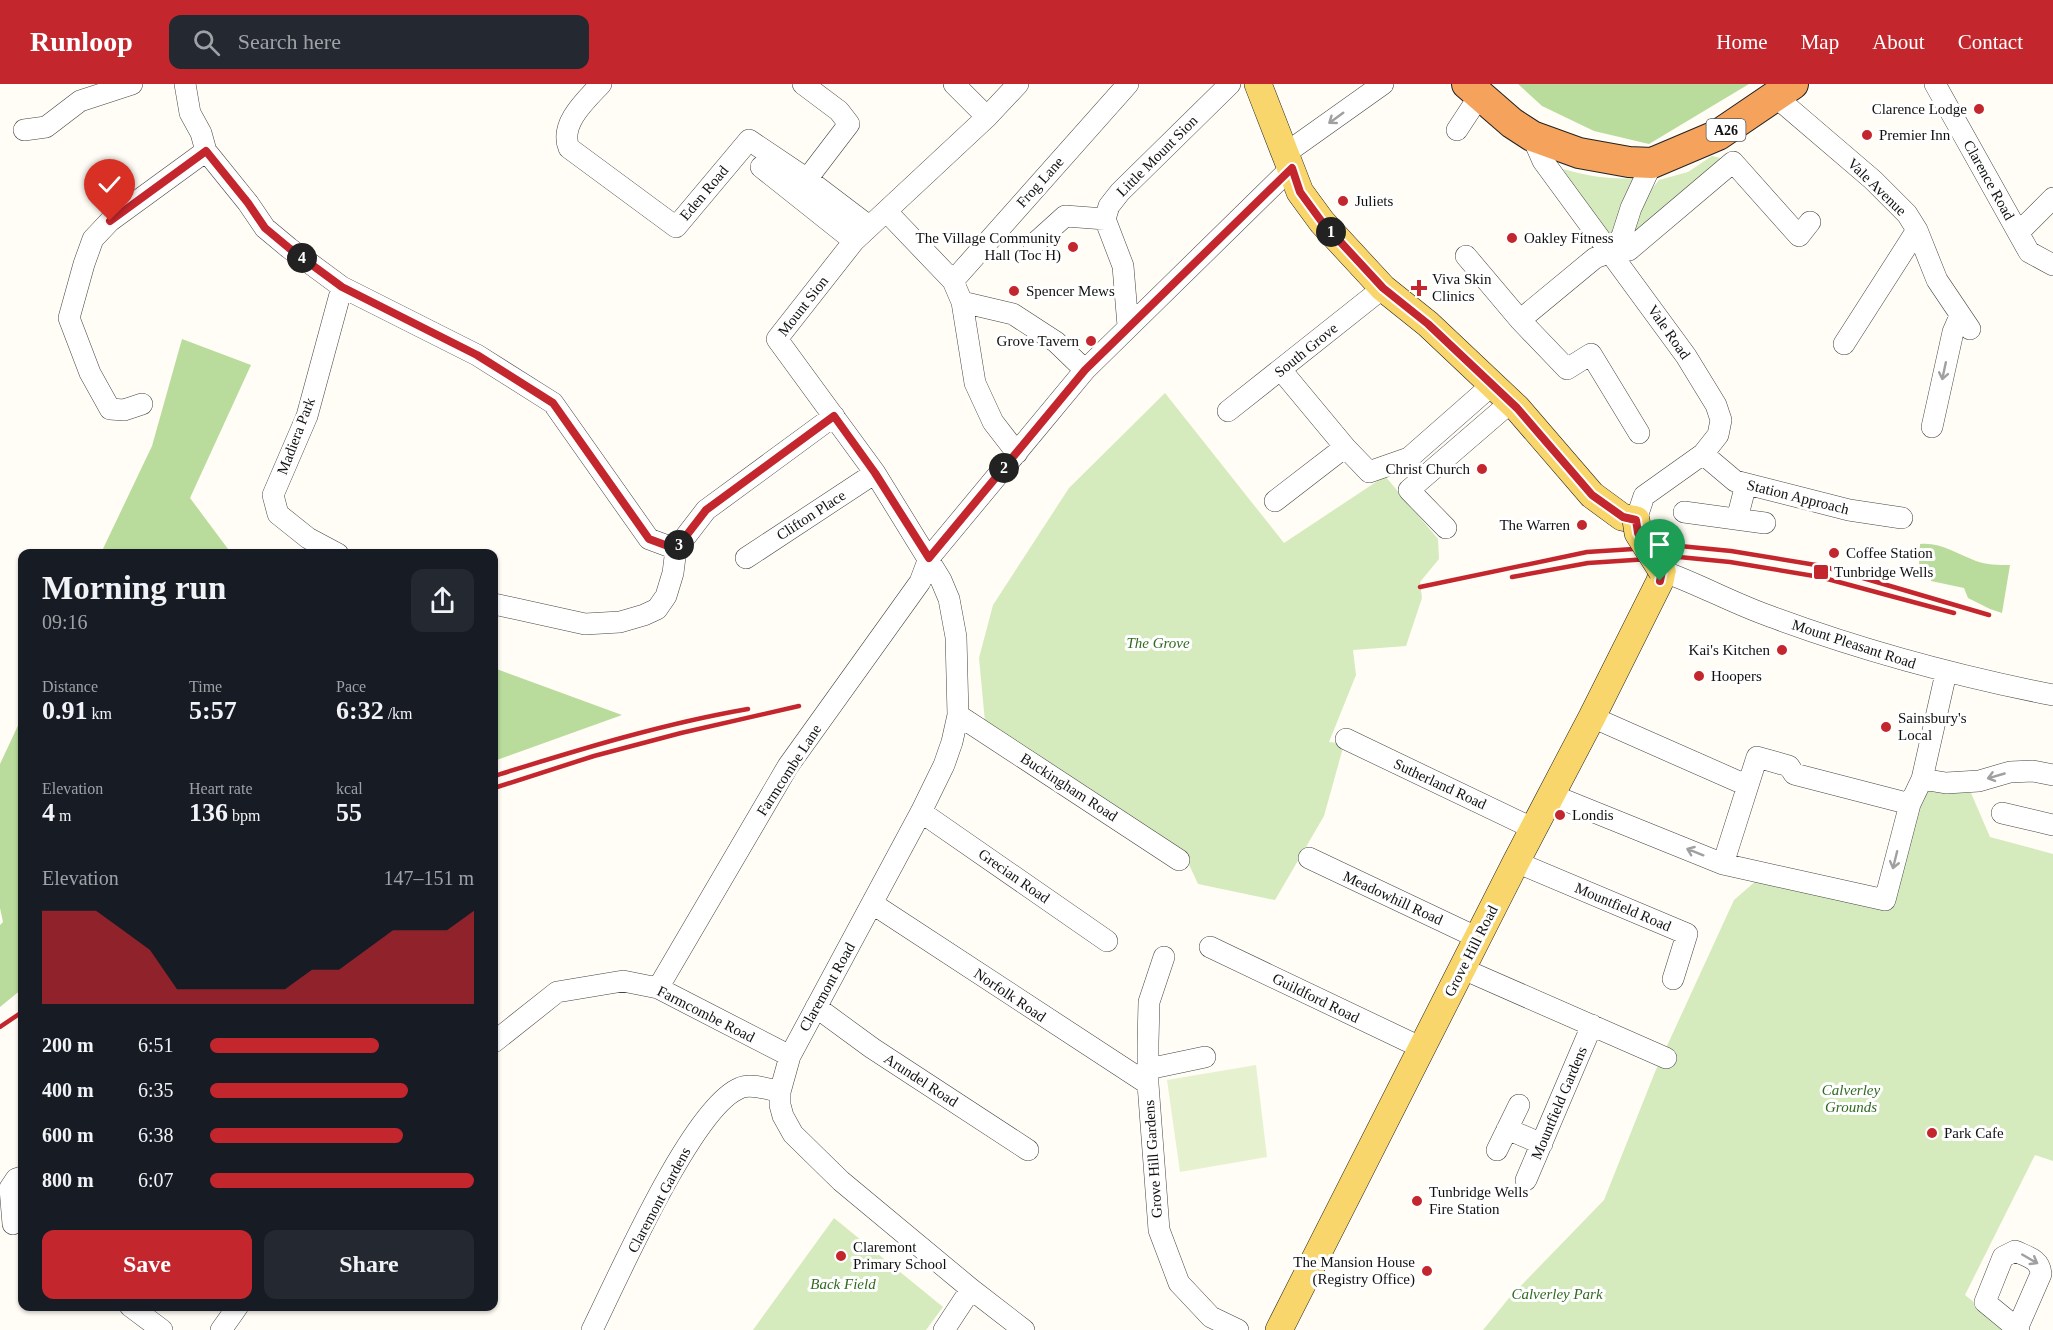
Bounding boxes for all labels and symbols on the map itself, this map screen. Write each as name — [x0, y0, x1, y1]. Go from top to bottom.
place label: Clarence Lodge — [1872, 101, 1967, 117]
marker: Clarence Lodge — [1972, 102, 1986, 116]
street label: Little Mount Sion — [1113, 112, 1201, 200]
one-way arrow — [1328, 112, 1344, 124]
road number: A26 — [1706, 119, 1746, 141]
place label: Premier Inn — [1879, 127, 1951, 143]
marker: Premier Inn — [1860, 128, 1874, 142]
street label: Clarence Road — [1960, 137, 2018, 223]
street label: Frog Lane — [1013, 153, 1067, 210]
street label: Vale Avenue — [1844, 155, 1910, 219]
pin — [84, 159, 135, 221]
street label: Eden Road — [677, 162, 732, 224]
place label: Juliets — [1355, 193, 1393, 209]
marker: Juliets — [1336, 194, 1350, 208]
pin: 1 — [1316, 217, 1346, 247]
place label: The Village Community Hall (Toc H) — [916, 230, 1061, 264]
place label: Oakley Fitness — [1524, 230, 1614, 246]
marker: Oakley Fitness — [1505, 231, 1519, 245]
marker: The Village Community Hall (Toc H) — [1066, 240, 1080, 254]
pin: 4 — [287, 243, 317, 273]
place label: Viva Skin Clinics — [1432, 271, 1492, 304]
street label: Mount Sion — [775, 273, 832, 339]
marker: Viva Skin Clinics — [1410, 279, 1428, 297]
place label: Spencer Mews — [1026, 283, 1115, 299]
marker: Spencer Mews — [1007, 284, 1021, 298]
street label: Vale Road — [1645, 302, 1694, 362]
street label: South Grove — [1271, 320, 1341, 380]
place label: Grove Tavern — [997, 333, 1079, 349]
marker: Grove Tavern — [1084, 334, 1098, 348]
one-way arrow — [1938, 361, 1949, 380]
street label: Madiera Park — [274, 395, 318, 477]
pin: 2 — [989, 453, 1019, 483]
place label: Christ Church — [1385, 461, 1470, 477]
marker: Christ Church — [1475, 462, 1489, 476]
street label: Station Approach — [1745, 477, 1851, 518]
street label: Clifton Place — [774, 487, 849, 543]
place label: The Warren — [1499, 517, 1570, 533]
marker: The Warren — [1575, 518, 1589, 532]
pin — [1634, 519, 1685, 581]
pin: 3 — [664, 530, 694, 560]
place label: Coffee Station — [1846, 545, 1933, 561]
marker: Coffee Station — [1827, 546, 1841, 560]
marker: Tunbridge Wells — [1812, 563, 1830, 581]
place label: Tunbridge Wells — [1834, 564, 1933, 580]
street label: Mount Pleasant Road — [1790, 616, 1918, 672]
park label: The Grove — [1126, 635, 1190, 651]
place label: Kai's Kitchen — [1689, 642, 1770, 658]
marker: Kai's Kitchen — [1775, 643, 1789, 657]
place label: Hoopers — [1711, 668, 1762, 684]
marker: Hoopers — [1692, 669, 1706, 683]
place label: Sainsbury's Local — [1898, 710, 1967, 743]
marker: Sainsbury's Local — [1879, 720, 1893, 734]
street label: Farmcombe Lane — [754, 721, 825, 819]
street label: Buckingham Road — [1018, 750, 1121, 824]
street label: Sutherland Road — [1391, 756, 1489, 813]
one-way arrow — [1987, 771, 2006, 782]
place label: Londis — [1572, 807, 1614, 823]
marker: Londis — [1553, 808, 1567, 822]
street label: Grecian Road — [975, 846, 1053, 907]
one-way arrow — [1686, 846, 1705, 857]
one-way arrow — [1888, 850, 1900, 869]
street label: Meadowhill Road — [1341, 868, 1446, 928]
street label: Mountfield Road — [1573, 880, 1674, 935]
street label: Grove Hill Road — [1441, 902, 1501, 999]
street label: Claremont Road — [796, 940, 858, 1034]
street label: Norfolk Road — [971, 965, 1049, 1025]
street label: Guildford Road — [1270, 970, 1362, 1026]
street label: Farmcombe Road — [655, 983, 758, 1046]
street label: Mountfield Gardens — [1528, 1044, 1590, 1162]
street label: Arundel Road — [881, 1050, 961, 1110]
park label: Calverley Grounds — [1822, 1082, 1880, 1115]
street label: Grove Hill Gardens — [1141, 1099, 1165, 1219]
place label: Park Cafe — [1944, 1125, 2004, 1141]
marker: Park Cafe — [1925, 1126, 1939, 1140]
street label: Claremont Gardens — [624, 1144, 694, 1255]
place label: Tunbridge Wells Fire Station — [1429, 1184, 1528, 1217]
marker: Tunbridge Wells Fire Station — [1410, 1194, 1424, 1208]
place label: Claremont Primary School — [853, 1239, 947, 1272]
marker: Claremont Primary School — [834, 1249, 848, 1263]
one-way arrow — [2021, 1253, 2038, 1265]
place label: The Mansion House (Registry Office) — [1293, 1254, 1415, 1288]
marker: The Mansion House (Registry Office) — [1420, 1264, 1434, 1278]
park label: Back Field — [810, 1276, 876, 1292]
park label: Calverley Park — [1511, 1286, 1603, 1302]

